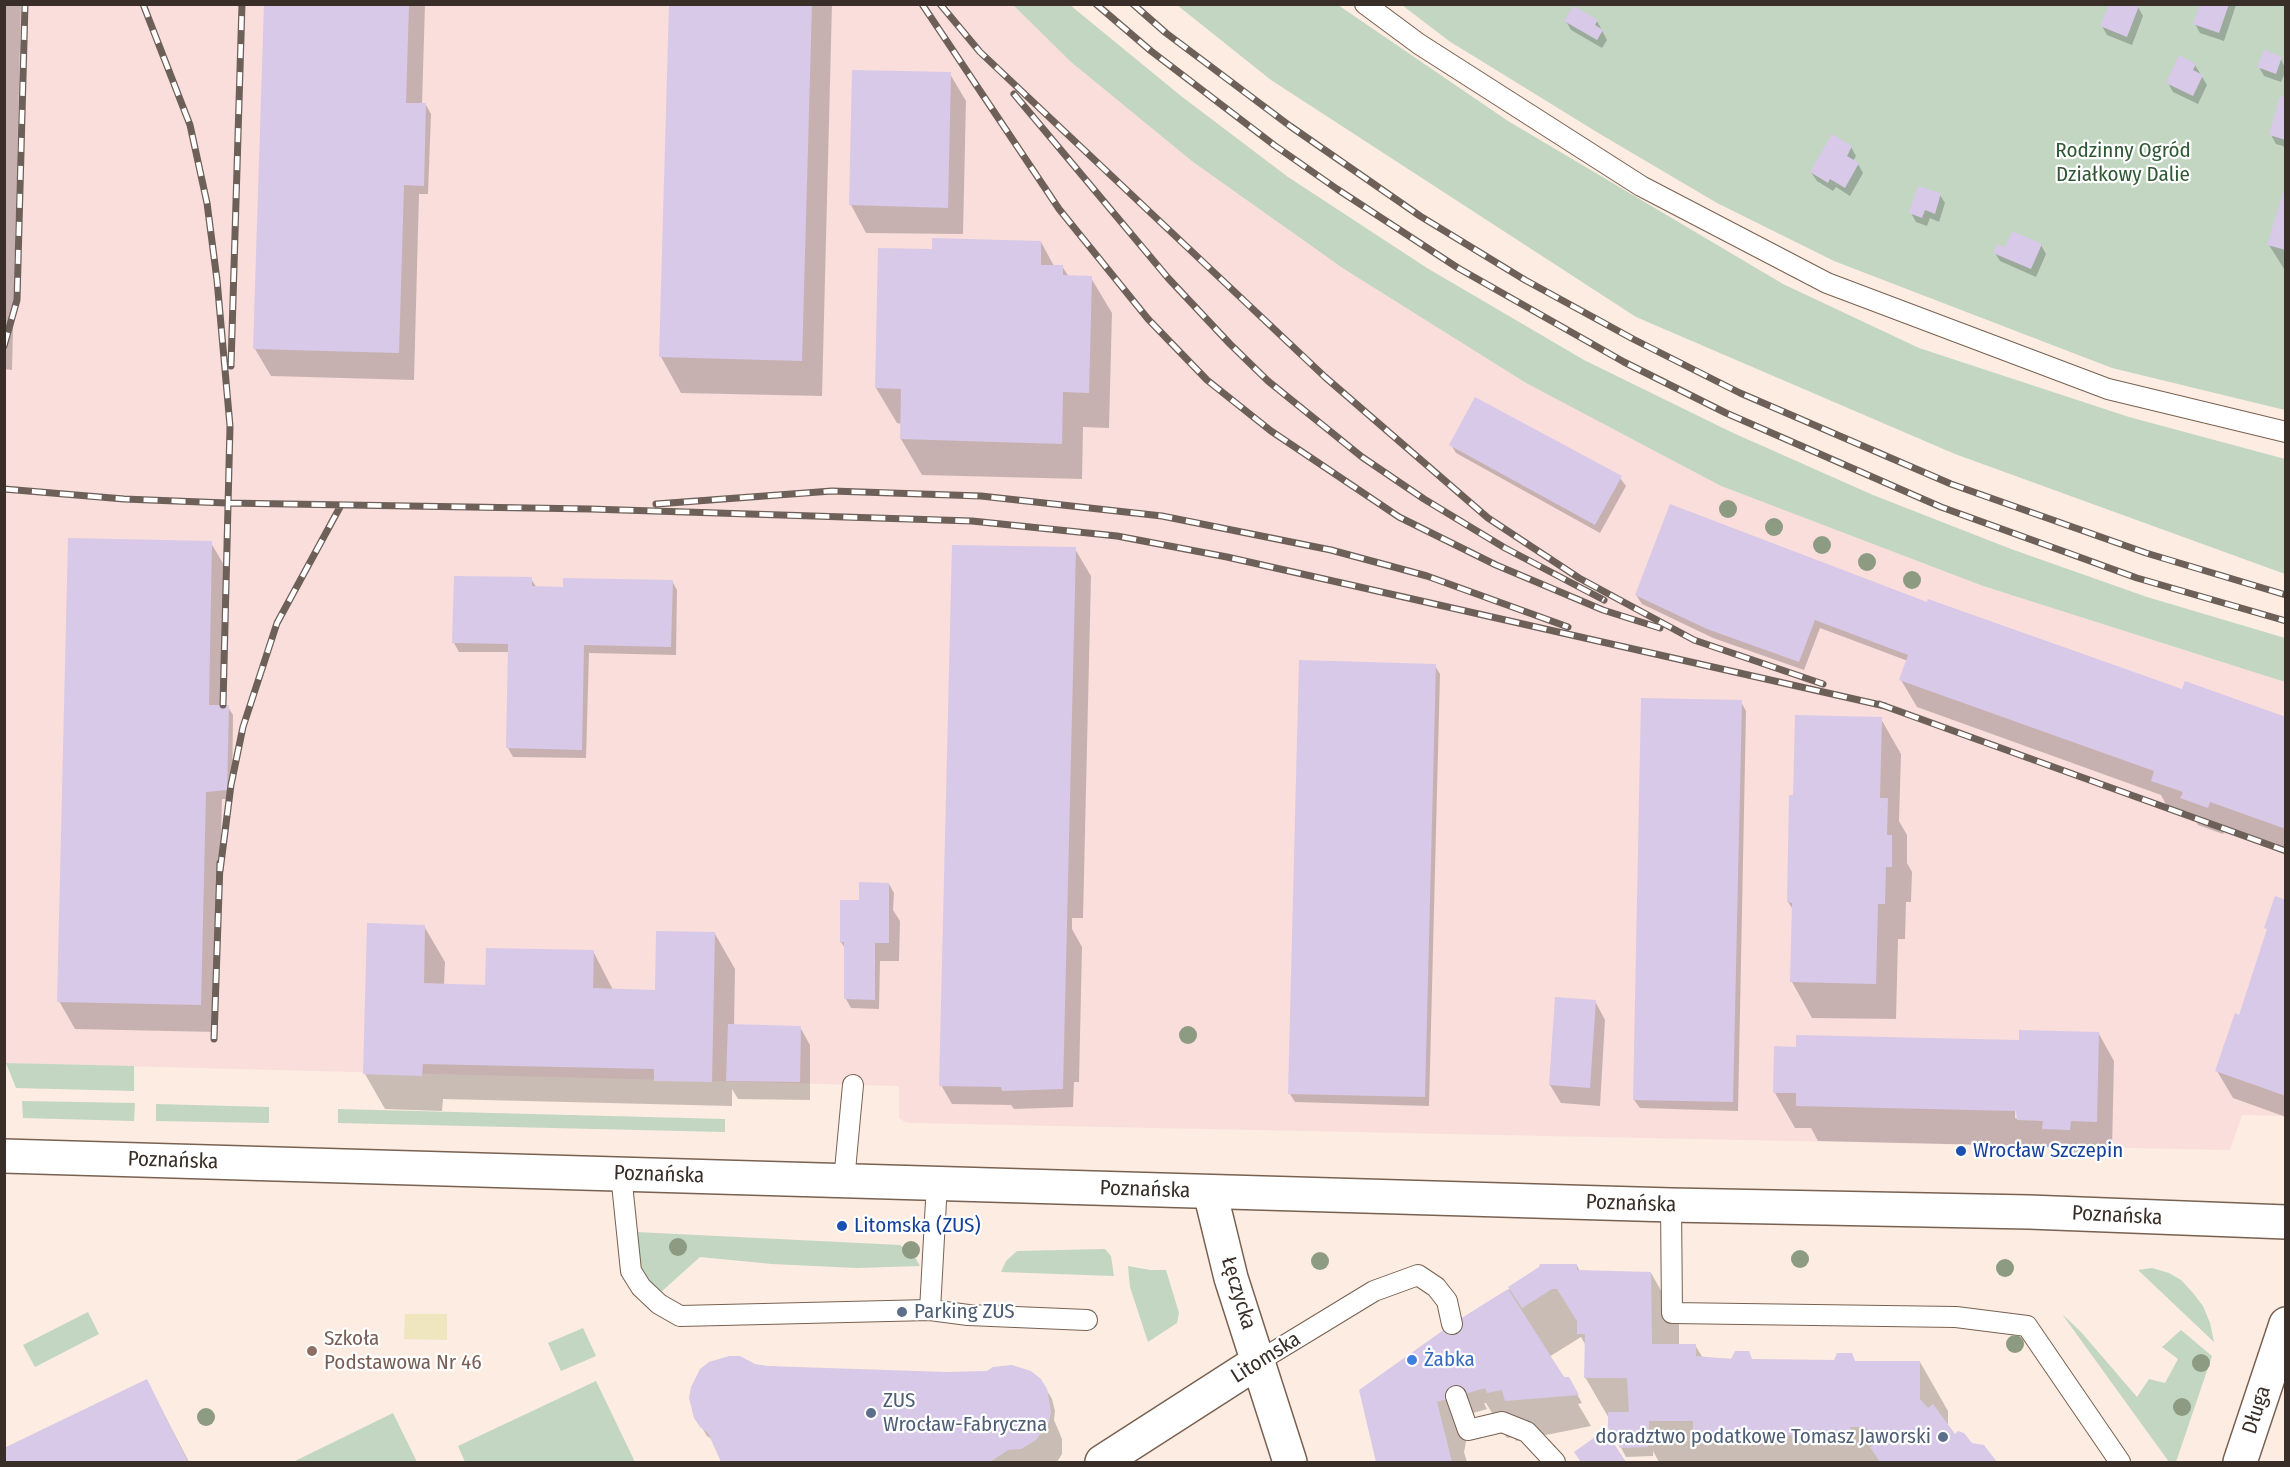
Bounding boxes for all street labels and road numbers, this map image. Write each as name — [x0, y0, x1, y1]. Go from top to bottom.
street label: Poznańska — [127, 1147, 219, 1175]
street label: Poznańska — [613, 1161, 705, 1189]
street label: Poznańska — [1099, 1176, 1191, 1204]
street label: Poznańska — [1585, 1190, 1677, 1218]
street label: Poznańska — [2071, 1201, 2163, 1231]
street label: Łęczycka — [1215, 1253, 1261, 1333]
street label: Litomska — [1227, 1327, 1305, 1389]
street label: Długa — [2237, 1383, 2277, 1437]

